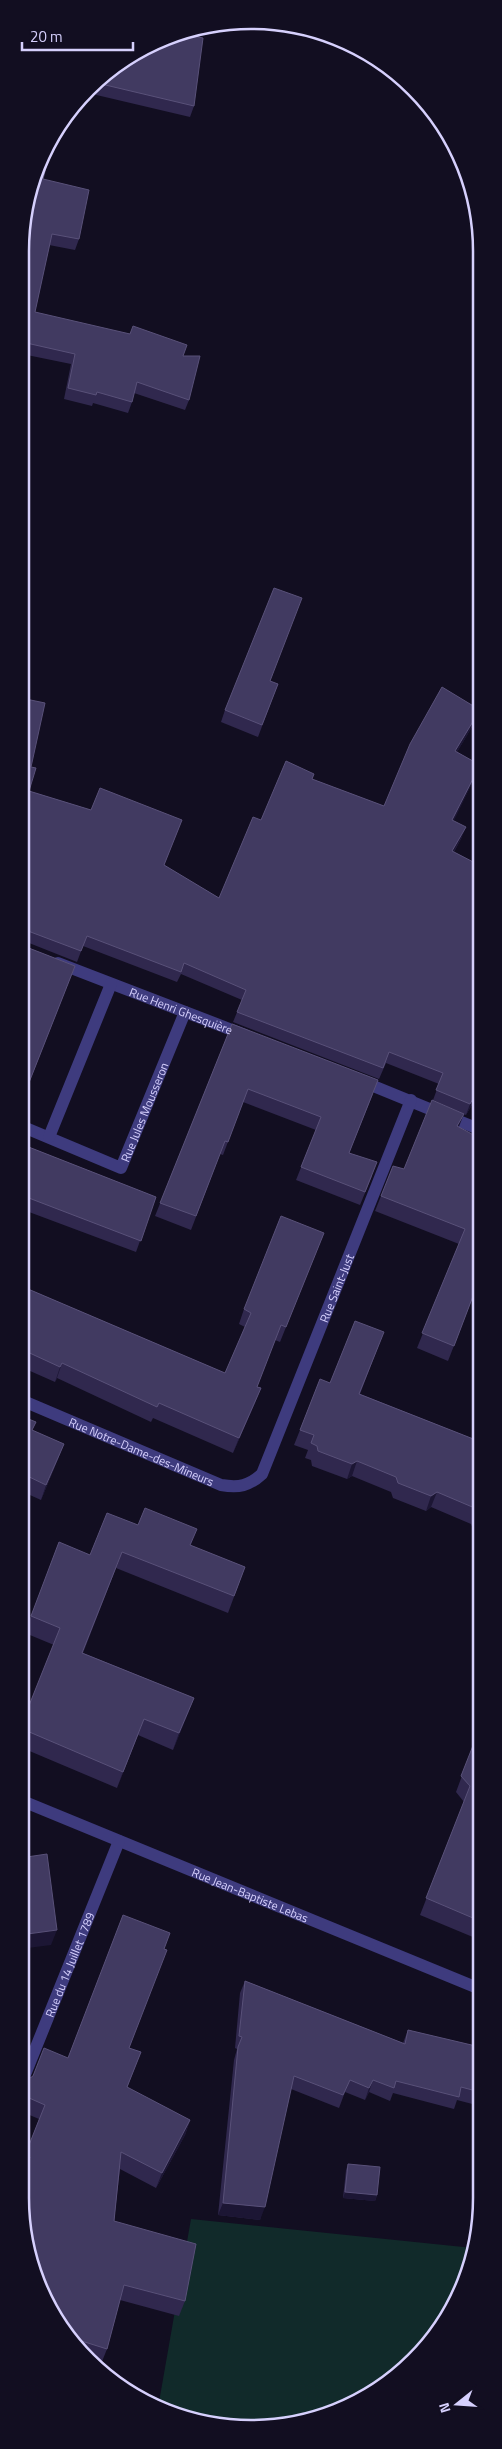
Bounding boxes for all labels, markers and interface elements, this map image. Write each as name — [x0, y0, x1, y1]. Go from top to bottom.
scale bar — [22, 20, 134, 52]
text: 20 m — [30, 25, 63, 48]
street label: Rue Henri Ghesquière — [127, 982, 236, 1039]
street label: Rue Jules Mousseron — [115, 1059, 173, 1165]
street label: Rue Saint-Just — [314, 1250, 359, 1325]
street label: Rue Notre-Dame-des-Mineurs — [66, 1412, 217, 1491]
street label: Rue Jean-Baptiste Lebas — [189, 1862, 312, 1927]
street label: Rue du 14 Juillet 1789 — [40, 1909, 99, 2020]
north arrow — [432, 2379, 482, 2429]
text: N — [433, 2400, 456, 2416]

